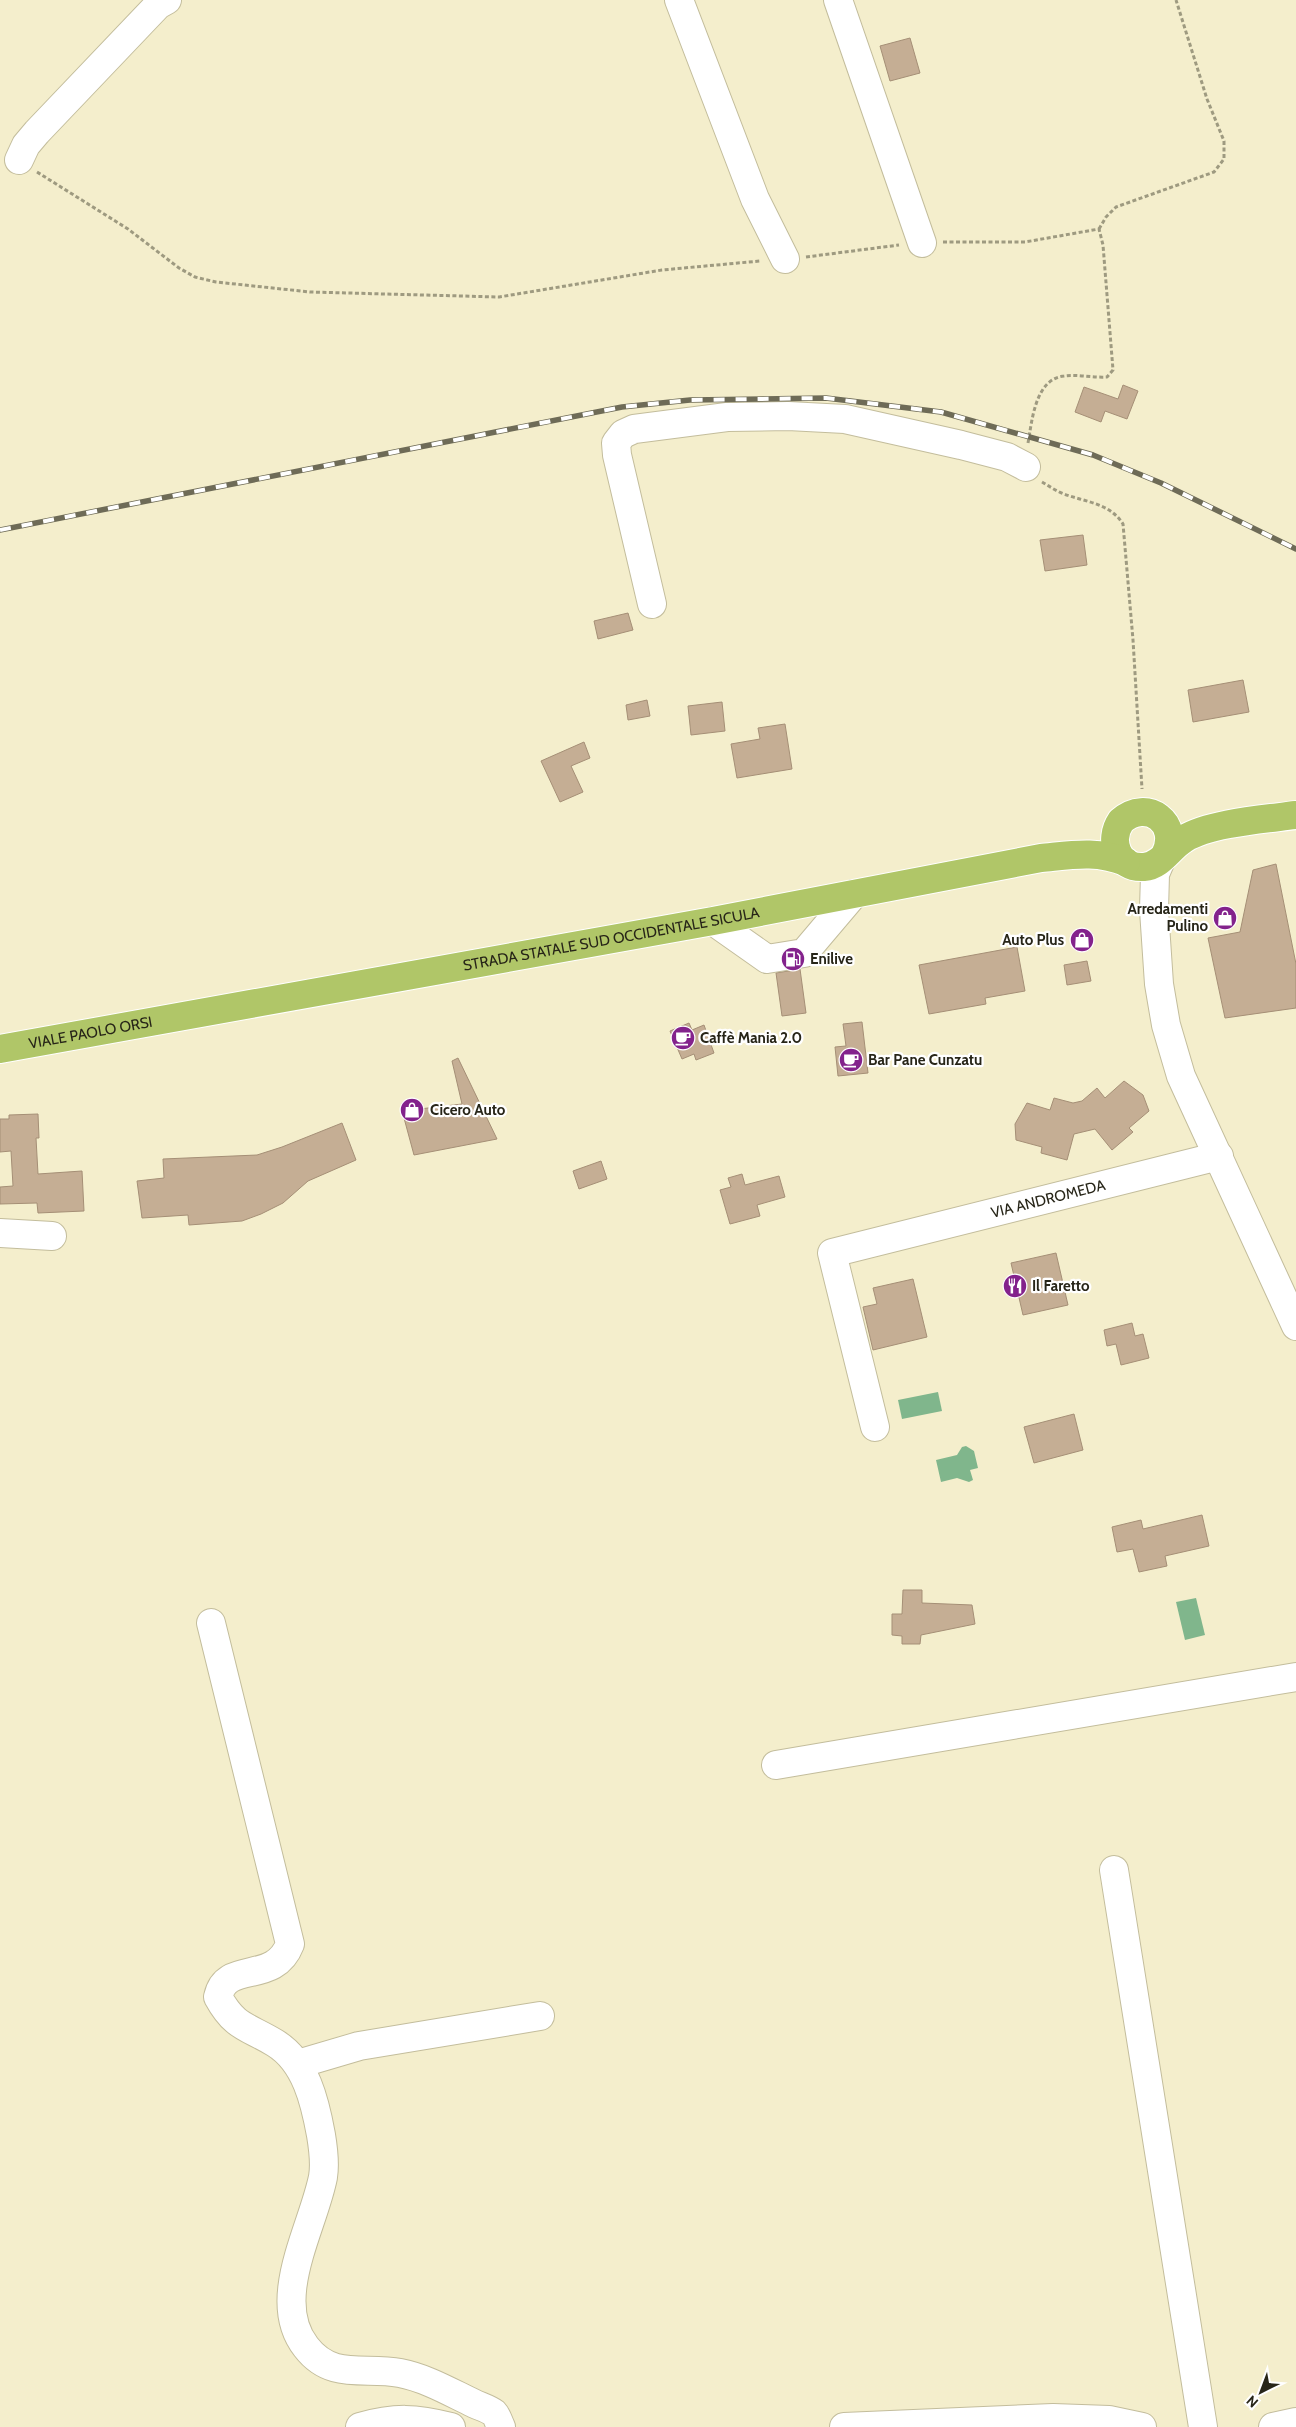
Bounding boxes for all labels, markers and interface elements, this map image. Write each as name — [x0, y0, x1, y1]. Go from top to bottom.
place label: Arredamenti Pulino — [1127, 900, 1208, 935]
street label: STRADA STATALE SUD OCCIDENTALE SICULA — [462, 903, 762, 975]
shop icon: Arredamenti Pulino — [1212, 905, 1238, 931]
shop icon: Auto Plus — [1069, 927, 1095, 953]
place label: Auto Plus — [1002, 931, 1064, 949]
fuel station icon: Enilive — [780, 946, 806, 972]
place label: Enilive — [810, 950, 853, 968]
street label: VIALE PAOLO ORSI — [27, 1013, 154, 1053]
cafe icon: Caffè Mania 2.0 — [670, 1025, 696, 1051]
place label: Caffè Mania 2.0 — [700, 1029, 802, 1047]
cafe icon: Bar Pane Cunzatu — [838, 1047, 864, 1073]
place label: Bar Pane Cunzatu — [868, 1051, 982, 1069]
shop icon: Cicero Auto — [399, 1097, 425, 1123]
place label: Cicero Auto — [430, 1101, 506, 1119]
street label: VIA ANDROMEDA — [989, 1176, 1108, 1222]
restaurant icon: Il Faretto — [1002, 1273, 1028, 1299]
place label: Il Faretto — [1032, 1277, 1090, 1295]
north arrow — [1236, 2367, 1286, 2417]
text: N — [1243, 2392, 1262, 2412]

